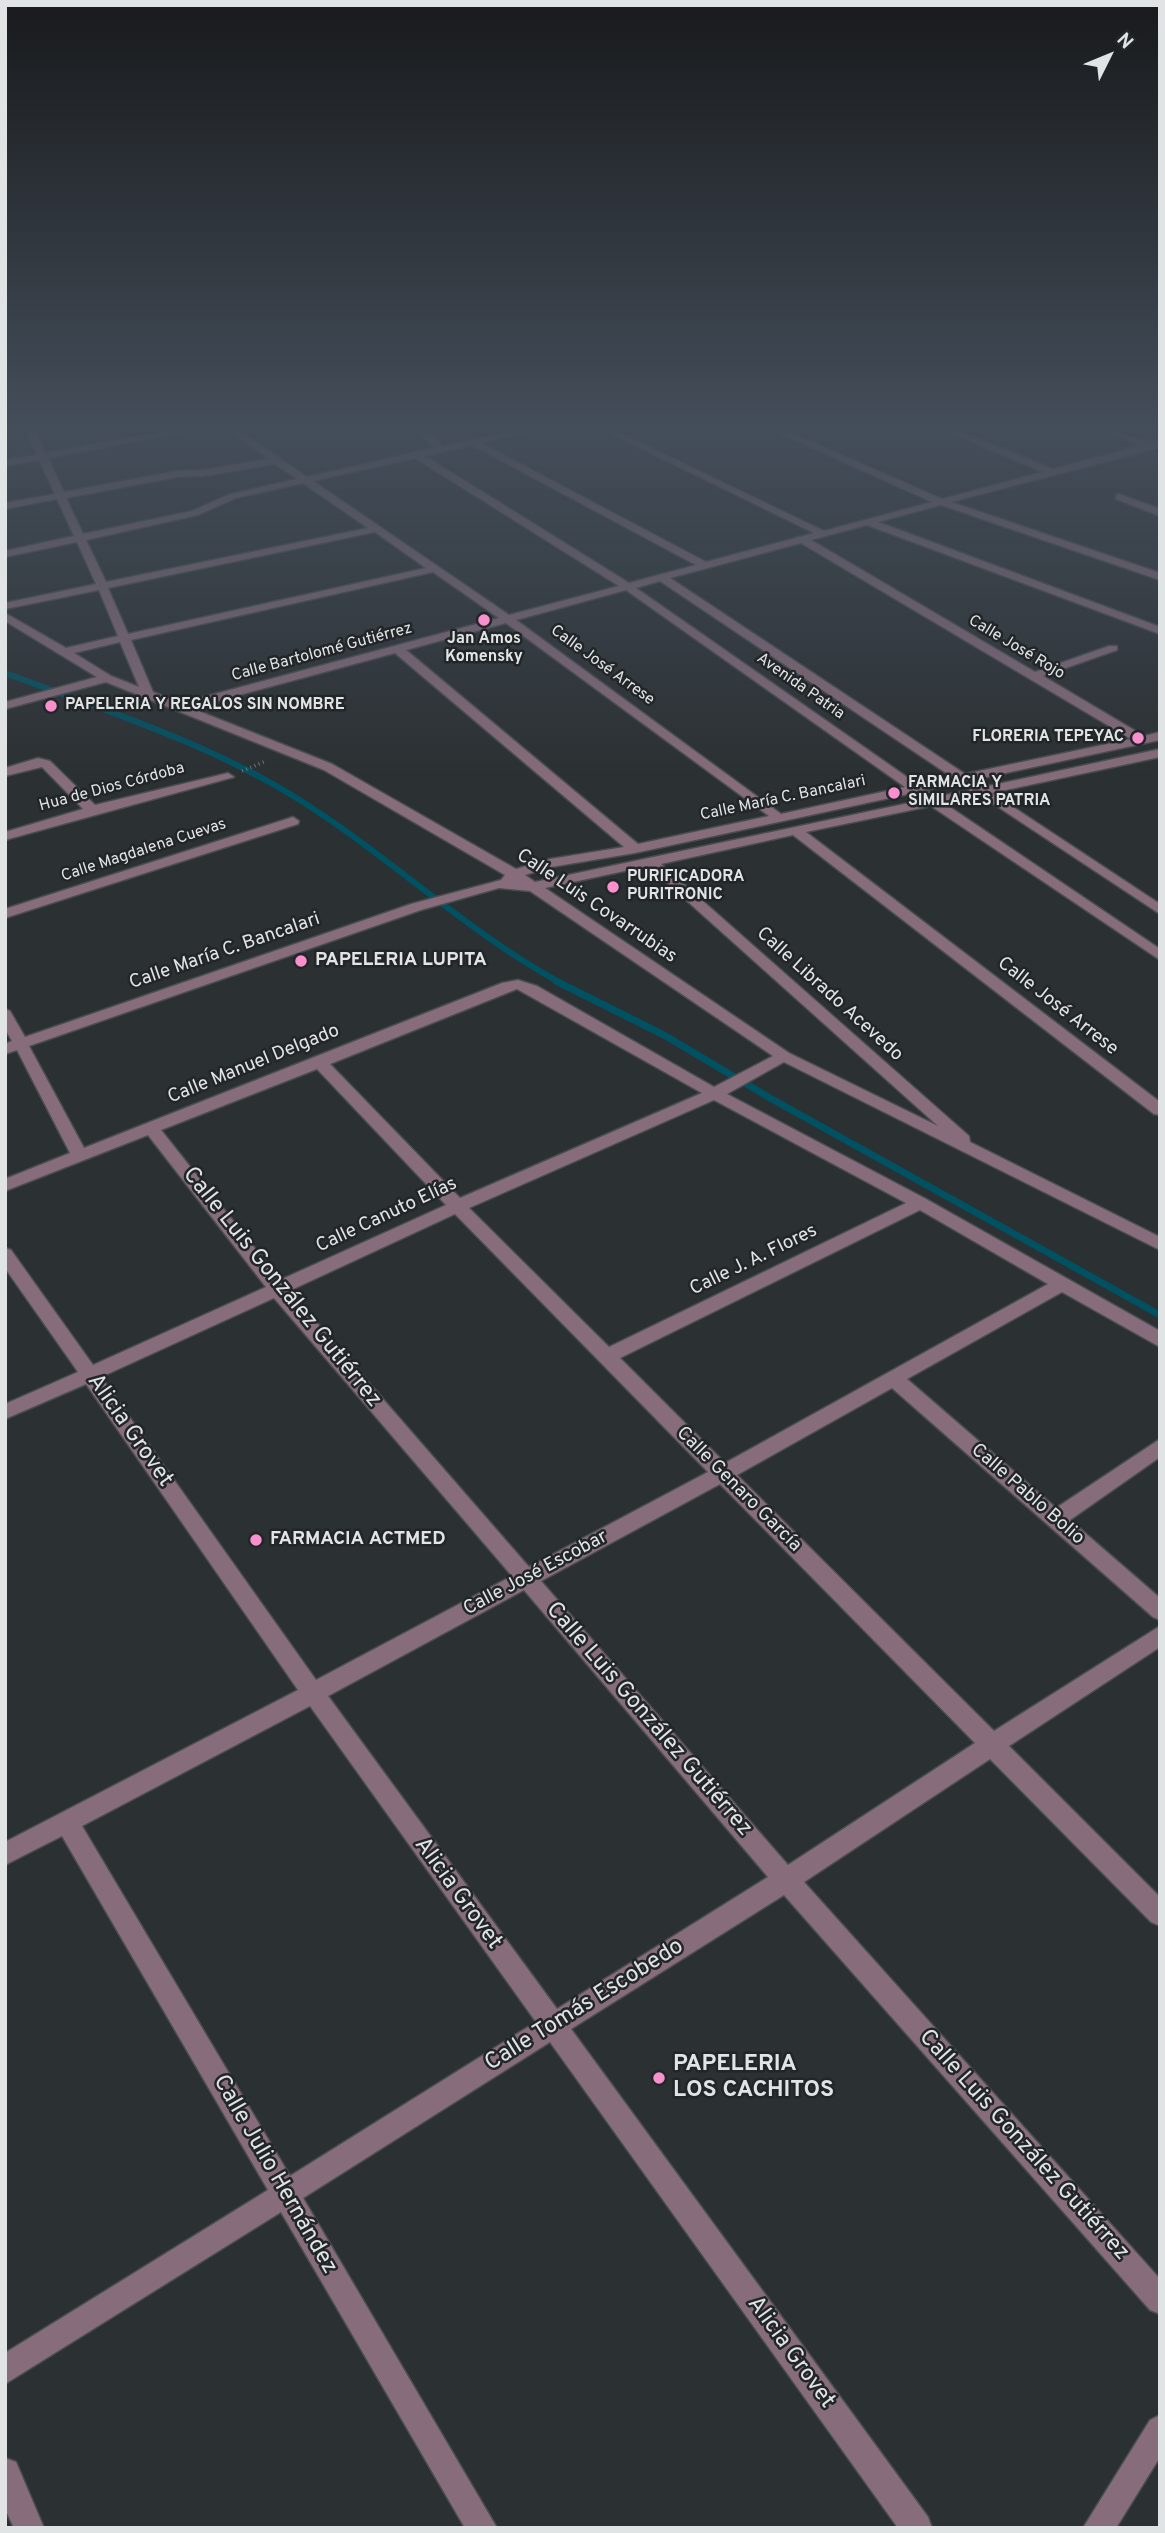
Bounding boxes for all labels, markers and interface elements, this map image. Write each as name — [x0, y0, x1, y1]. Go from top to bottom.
north arrow — [1074, 21, 1144, 91]
text: N — [1111, 29, 1138, 55]
marker: Jan Amos Komensky — [476, 612, 492, 628]
street label: Calle José Rojo — [964, 612, 1068, 684]
street label: Calle Bartolomé Gutiérrez — [230, 620, 414, 686]
street label: Calle José Arrese — [546, 622, 658, 710]
place label: Jan Amos Komensky — [445, 630, 523, 668]
street label: Avenida Patria — [752, 650, 848, 724]
place label: PAPELERIA Y REGALOS SIN NOMBRE — [65, 696, 345, 716]
marker: PAPELERIA Y REGALOS SIN NOMBRE — [43, 698, 59, 714]
place label: FLORERIA TEPEYAC — [972, 728, 1124, 748]
marker: FLORERIA TEPEYAC — [1130, 730, 1146, 746]
street label: Hua de Dios Córdoba — [37, 759, 187, 817]
street label: Calle María C. Bancalari — [699, 772, 867, 826]
place label: FARMACIA Y SIMILARES PATRIA — [908, 774, 1050, 812]
marker: FARMACIA Y SIMILARES PATRIA — [886, 785, 902, 801]
street label: Calle Magdalena Cuevas — [59, 815, 229, 887]
street label: Calle Luis Covarrubias — [511, 845, 681, 969]
place label: PURIFICADORA PURITRONIC — [627, 868, 745, 906]
marker: PURIFICADORA PURITRONIC — [605, 879, 621, 895]
street label: Calle María C. Bancalari — [127, 909, 323, 995]
street label: Calle Librado Acevedo — [751, 923, 907, 1067]
place label: PAPELERIA LUPITA — [315, 950, 487, 972]
marker: PAPELERIA LUPITA — [293, 953, 309, 969]
street label: Calle José Arrese — [992, 953, 1122, 1061]
street label: Calle Manuel Delgado — [165, 1020, 343, 1110]
street label: Calle Luis González Gutiérrez — [175, 1162, 387, 1414]
street label: Calle Canuto Elías — [313, 1173, 461, 1259]
street label: Calle J. A. Flores — [687, 1220, 821, 1302]
street label: Alicia Grovet — [80, 1369, 178, 1493]
street label: Calle Genaro García — [671, 1423, 805, 1557]
street label: Calle Pablo Bolio — [966, 1440, 1088, 1550]
street label: Calle José Escobar — [460, 1526, 612, 1622]
place label: FARMACIA ACTMED — [270, 1529, 446, 1551]
marker: FARMACIA ACTMED — [248, 1532, 264, 1548]
street label: Calle Luis González Gutiérrez — [539, 1597, 757, 1843]
street label: Alicia Grovet — [407, 1833, 507, 1955]
street label: Calle Tomás Escobedo — [481, 1934, 689, 2078]
street label: Calle Luis González Gutiérrez — [912, 2025, 1134, 2267]
place label: PAPELERIA LOS CACHITOS — [673, 2051, 834, 2105]
marker: PAPELERIA LOS CACHITOS — [651, 2070, 667, 2086]
street label: Calle Julio Hernández — [206, 2071, 342, 2279]
street label: Alicia Grovet — [740, 2292, 840, 2414]

